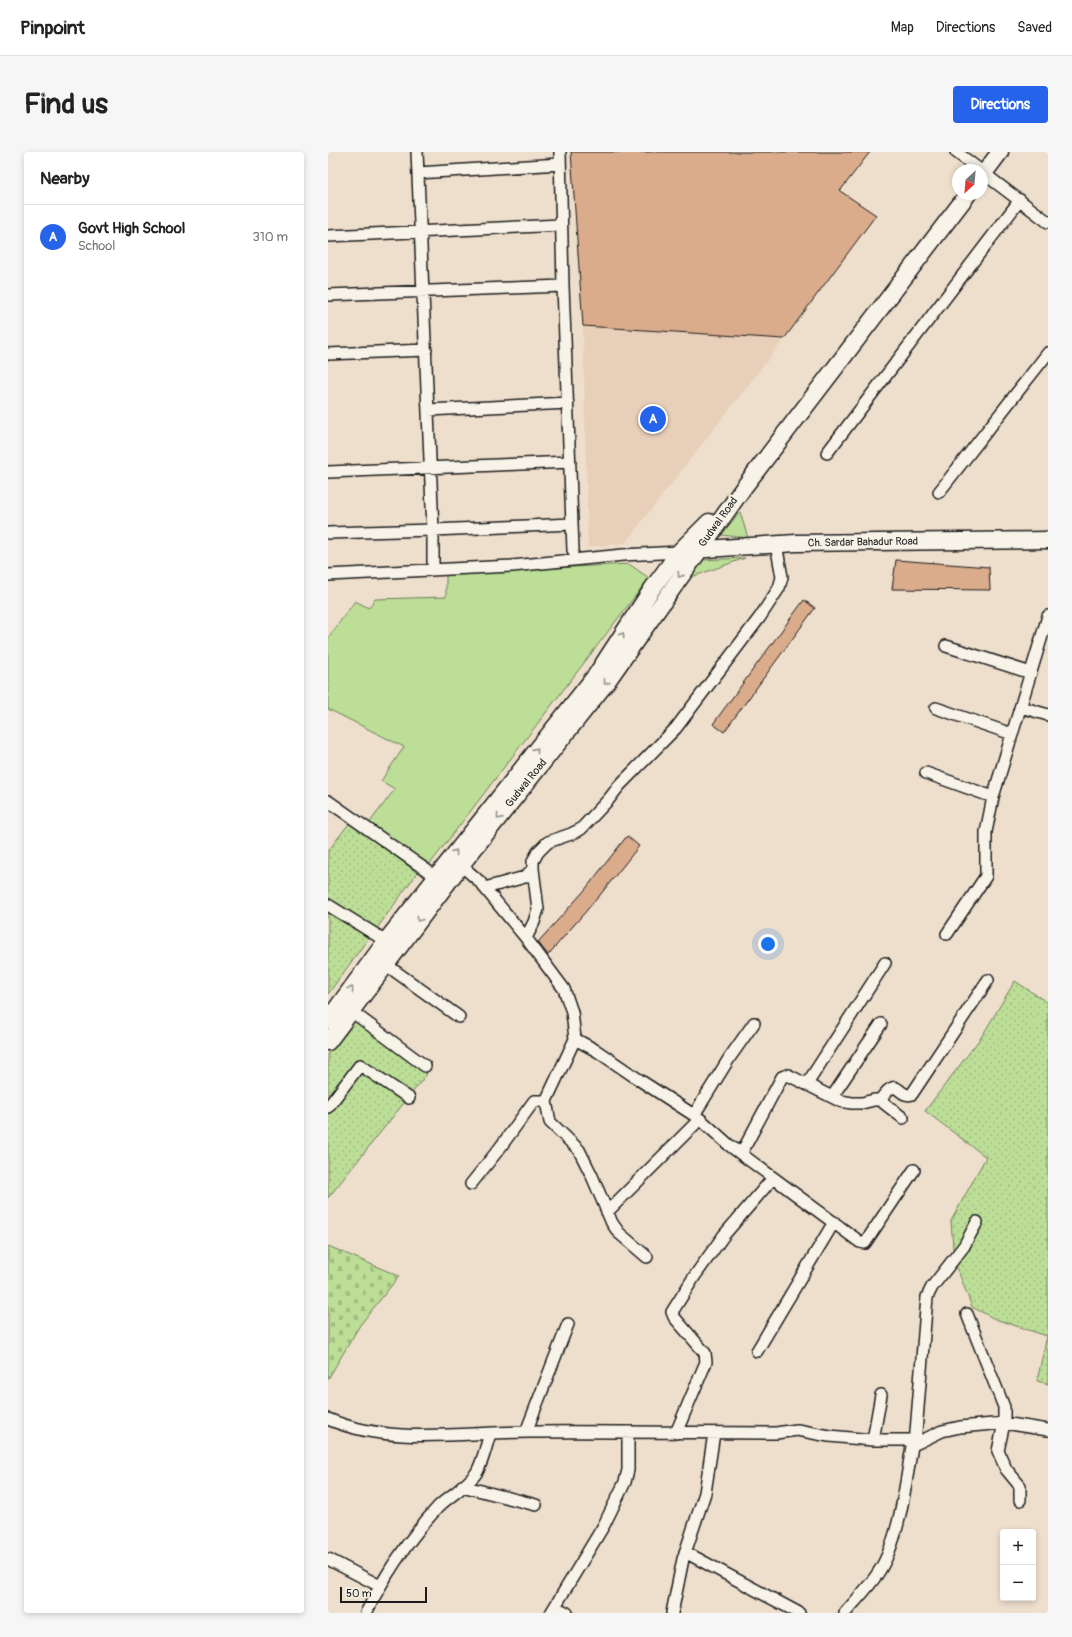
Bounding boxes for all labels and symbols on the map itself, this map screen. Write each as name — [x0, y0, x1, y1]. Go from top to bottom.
north arrow — [952, 164, 988, 200]
pin: A — [640, 404, 666, 434]
street label: Gudwal Road — [696, 494, 740, 550]
street label: Ch. Sardar Bahadur Road — [808, 535, 918, 549]
one-way arrow — [678, 571, 685, 578]
one-way arrow — [617, 632, 625, 639]
one-way arrow — [604, 678, 611, 685]
one-way arrow — [532, 748, 539, 755]
street label: Gudwal Road — [503, 756, 549, 810]
one-way arrow — [497, 812, 504, 819]
one-way arrow — [451, 850, 458, 857]
one-way arrow — [417, 915, 424, 922]
your location — [758, 934, 778, 954]
one-way arrow — [346, 986, 353, 993]
scale bar — [340, 1585, 427, 1604]

